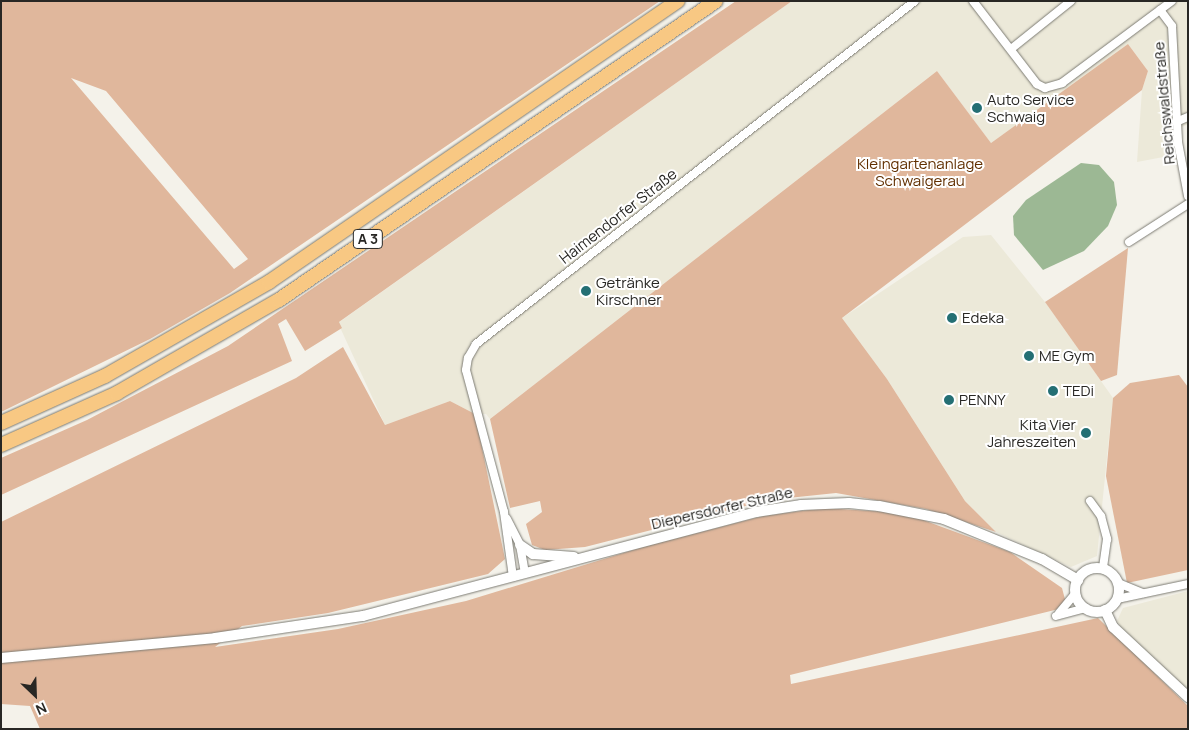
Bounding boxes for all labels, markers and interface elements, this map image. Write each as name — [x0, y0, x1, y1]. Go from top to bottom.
street label: Reichswaldstraße — [1150, 41, 1178, 165]
place label: Auto Service Schwaig — [987, 90, 1074, 125]
marker: Auto Service Schwaig — [971, 102, 983, 114]
park label: Kleingartenanlage Schwaigerau — [857, 154, 983, 189]
street label: Haimendorfer Straße — [556, 165, 680, 267]
road number: A 3 — [352, 228, 384, 250]
place label: Getränke Kirschner — [596, 273, 662, 308]
marker: Getränke Kirschner — [580, 285, 592, 297]
place label: Edeka — [962, 309, 1004, 327]
marker: Edeka — [946, 312, 958, 324]
place label: ME Gym — [1039, 347, 1094, 365]
marker: ME Gym — [1023, 350, 1035, 362]
place label: TEDi — [1063, 382, 1094, 400]
marker: TEDi — [1047, 385, 1059, 397]
place label: PENNY — [959, 391, 1005, 409]
marker: PENNY — [943, 394, 955, 406]
place label: Kita Vier Jahreszeiten — [987, 415, 1076, 450]
marker: Kita Vier Jahreszeiten — [1080, 427, 1092, 439]
street label: Diepersdorfer Straße — [650, 483, 794, 533]
north arrow — [10, 670, 60, 720]
text: N — [33, 698, 50, 720]

